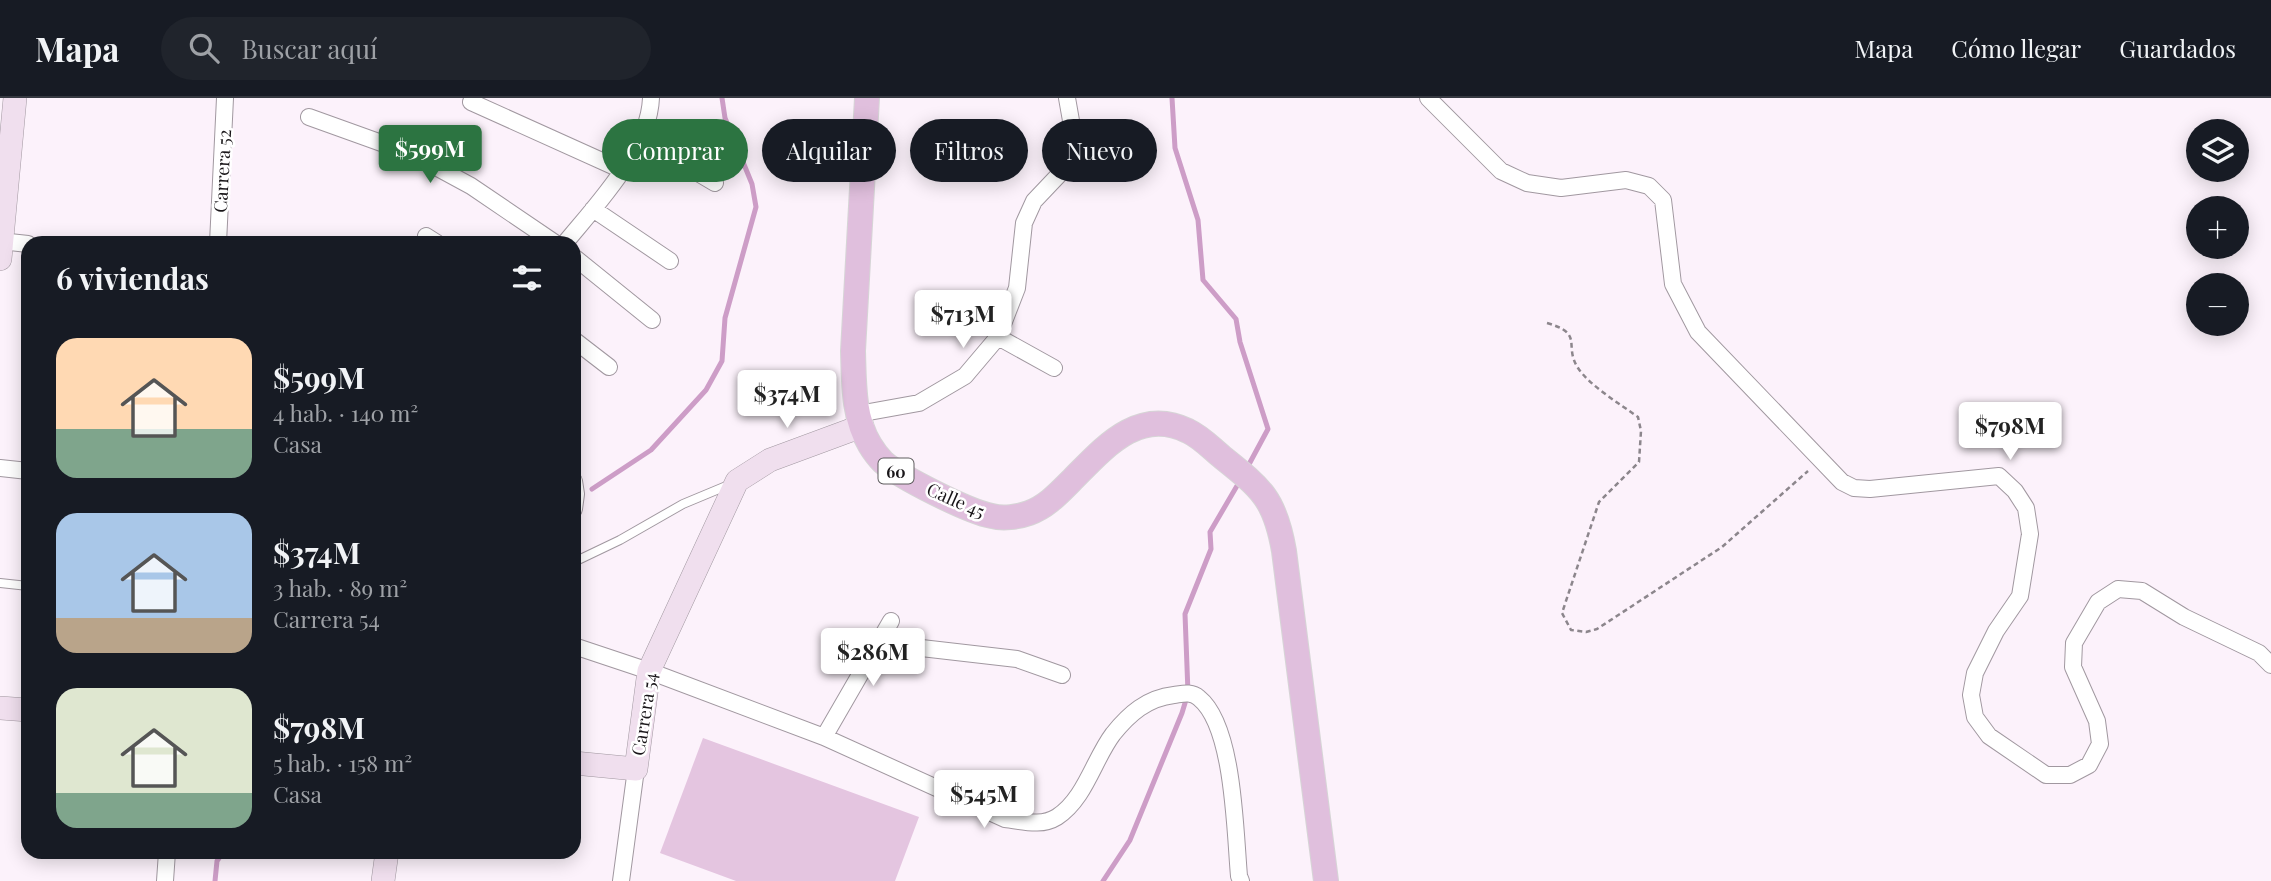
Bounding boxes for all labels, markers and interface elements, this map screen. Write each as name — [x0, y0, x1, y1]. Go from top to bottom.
search box — [161, 17, 651, 80]
text: Mapa — [35, 26, 119, 70]
icon: search — [185, 29, 223, 67]
text: Buscar aquí — [241, 31, 378, 66]
text: Mapa — [1855, 32, 1913, 64]
text: Cómo llegar — [1951, 32, 2081, 64]
text: Guardados — [2119, 32, 2236, 64]
chip: Comprar — [602, 119, 748, 182]
chip: Alquilar — [762, 119, 896, 182]
chip: Filtros — [910, 119, 1028, 182]
chip: Nuevo — [1042, 119, 1157, 182]
map controls — [2186, 119, 2249, 336]
button: layers — [2186, 119, 2249, 182]
pin: $599M — [381, 126, 479, 185]
street label: Carrera 52 — [208, 129, 236, 213]
text: $599M — [395, 132, 465, 163]
button: + — [2186, 196, 2249, 259]
text: 6 viviendas — [56, 258, 209, 298]
icon: filters — [508, 259, 546, 297]
button: − — [2186, 273, 2249, 336]
pin: $713M — [914, 290, 1012, 350]
text: $713M — [931, 297, 995, 328]
text: $599M — [273, 357, 365, 397]
icon: home — [112, 366, 196, 450]
pin: $374M — [738, 370, 836, 430]
text: $374M — [753, 377, 821, 408]
text: 4 hab. · 140 m² — [273, 397, 418, 428]
pin: $798M — [1961, 402, 2059, 462]
text: $798M — [1975, 409, 2045, 440]
text: Casa — [273, 428, 322, 459]
road number: 60 — [878, 458, 914, 484]
street label: Calle 45 — [923, 477, 989, 523]
text: $374M — [273, 532, 360, 572]
icon: home — [112, 541, 196, 625]
text: 3 hab. · 89 m² — [273, 572, 407, 603]
text: Carrera 54 — [273, 603, 380, 634]
pin: $286M — [824, 628, 922, 688]
text: $286M — [837, 635, 909, 666]
street label: Carrera 54 — [626, 671, 662, 757]
text: $798M — [273, 707, 365, 747]
icon: home — [112, 716, 196, 800]
text: 5 hab. · 158 m² — [273, 747, 412, 778]
pin: $545M — [935, 770, 1033, 830]
text: $545M — [950, 777, 1018, 808]
text: Casa — [273, 778, 322, 809]

